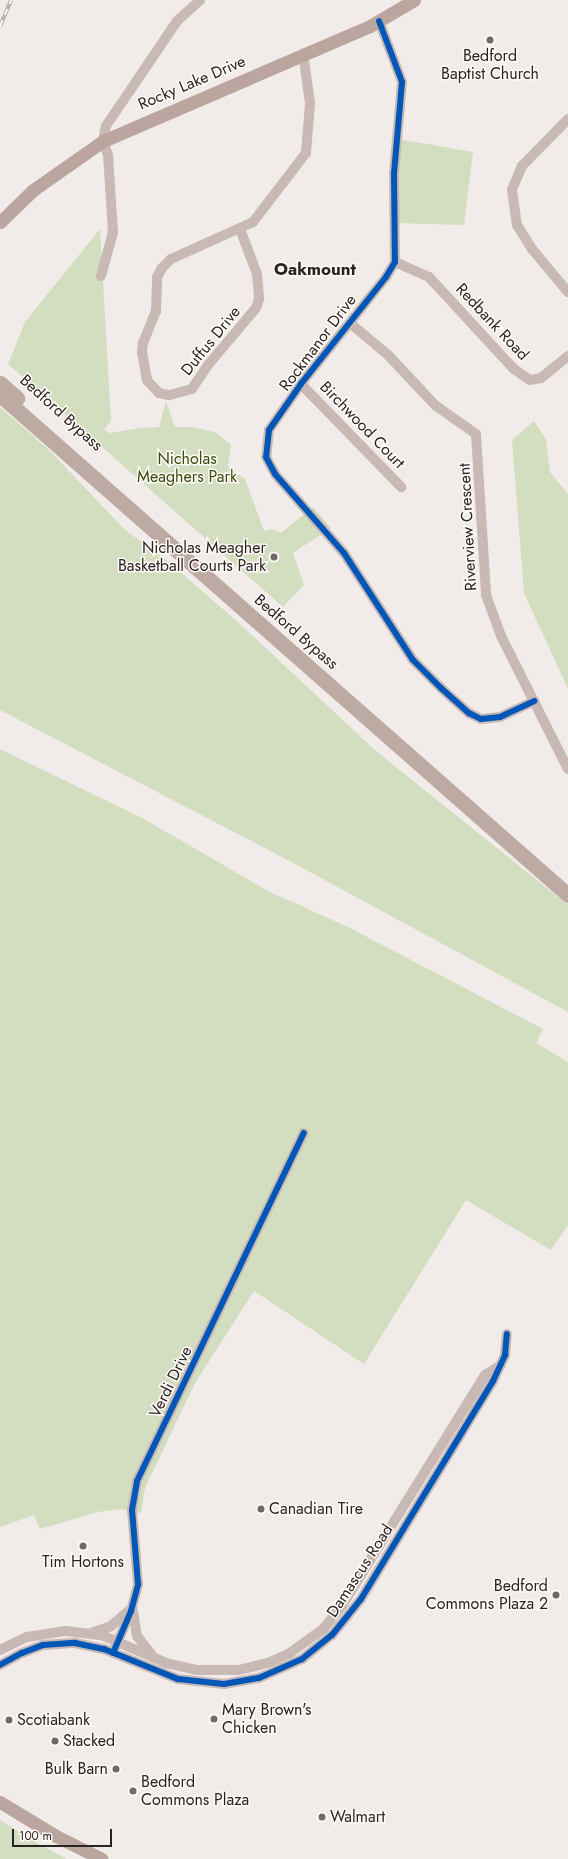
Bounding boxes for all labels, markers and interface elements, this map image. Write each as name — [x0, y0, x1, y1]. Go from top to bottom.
marker: Bedford Baptist Church — [485, 35, 495, 45]
place label: Bedford Baptist Church — [441, 46, 539, 84]
street label: Rocky Lake Drive — [135, 52, 249, 114]
district label: Oakmount — [274, 260, 356, 280]
street label: Redbank Road — [452, 280, 532, 364]
street label: Rockmanor Drive — [276, 291, 360, 395]
street label: Duffus Drive — [177, 302, 245, 380]
street label: Bedford Bypass — [16, 371, 106, 455]
street label: Birchwood Court — [316, 377, 408, 473]
park label: Nicholas Meaghers Park — [137, 449, 237, 487]
street label: Riverview Crescent — [455, 463, 481, 591]
place label: Nicholas Meagher Basketball Courts Park — [118, 538, 266, 576]
marker: Nicholas Meagher Basketball Courts Park — [269, 552, 279, 562]
street label: Bedford Bypass — [250, 590, 342, 674]
street label: Verdi Drive — [146, 1343, 196, 1421]
place label: Canadian Tire — [269, 1499, 363, 1519]
marker: Canadian Tire — [256, 1504, 266, 1514]
street label: Damascus Road — [323, 1521, 397, 1621]
marker: Tim Hortons — [78, 1541, 88, 1551]
place label: Tim Hortons — [42, 1552, 124, 1572]
place label: Bedford Commons Plaza 2 — [426, 1576, 548, 1614]
marker: Bedford Commons Plaza 2 — [551, 1590, 561, 1600]
place label: Mary Brown's Chicken — [222, 1700, 311, 1738]
place label: Scotiabank — [17, 1710, 90, 1730]
marker: Mary Brown's Chicken — [209, 1714, 219, 1724]
marker: Scotiabank — [4, 1715, 14, 1725]
place label: Stacked — [63, 1731, 115, 1751]
marker: Stacked — [50, 1736, 60, 1746]
place label: Bulk Barn — [45, 1759, 108, 1779]
marker: Bulk Barn — [111, 1764, 121, 1774]
place label: Bedford Commons Plaza — [141, 1772, 249, 1810]
marker: Bedford Commons Plaza — [128, 1786, 138, 1796]
place label: Walmart — [330, 1807, 385, 1827]
marker: Walmart — [317, 1812, 327, 1822]
scale bar — [14, 1821, 114, 1847]
text: 100 m — [19, 1827, 52, 1845]

